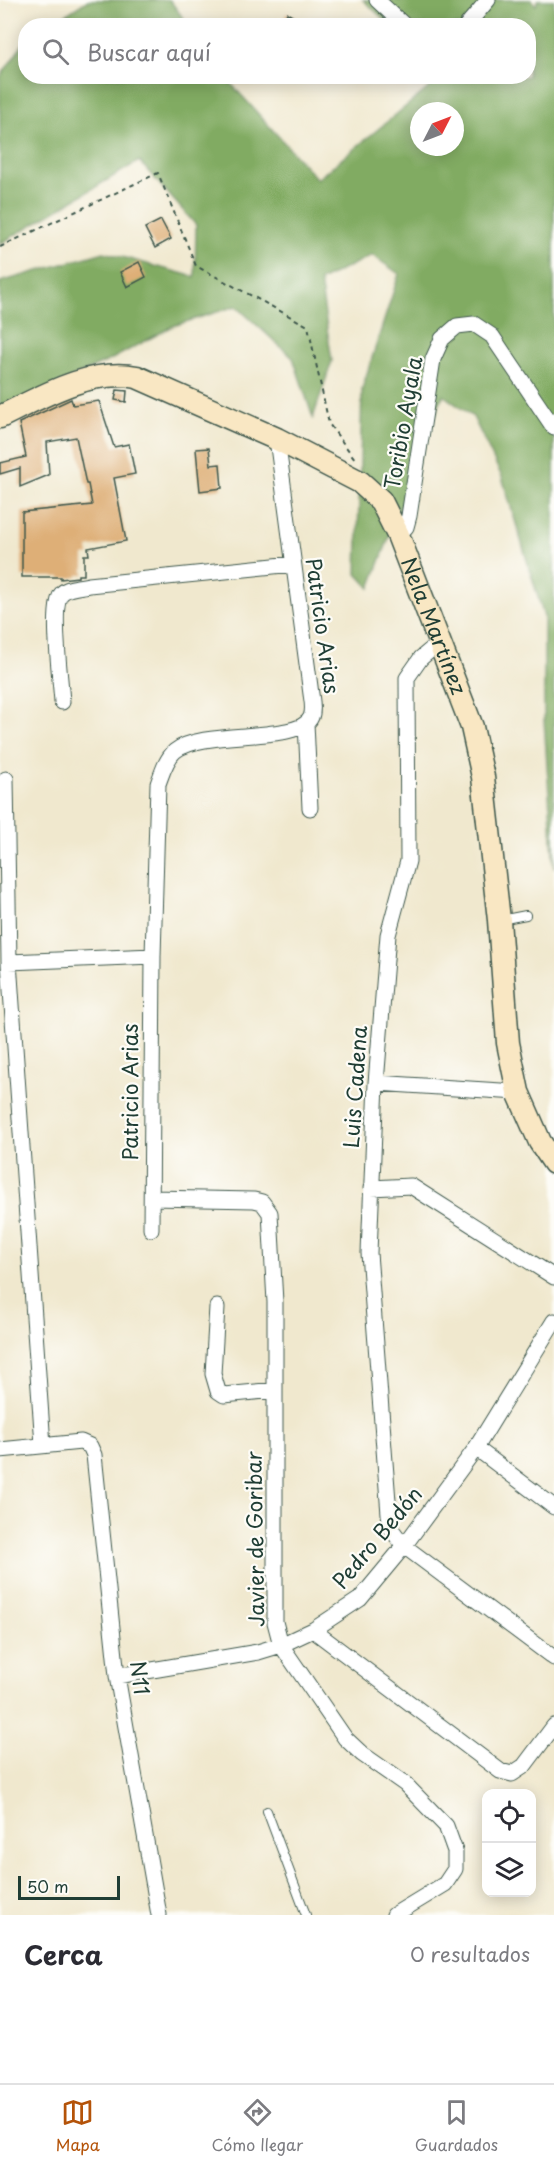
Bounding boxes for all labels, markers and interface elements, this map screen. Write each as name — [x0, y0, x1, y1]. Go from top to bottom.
search box — [18, 18, 536, 84]
icon: search — [39, 35, 72, 68]
text: Buscar aquí — [87, 35, 211, 68]
north arrow — [410, 102, 464, 156]
street label: Toribio Ayala — [375, 353, 430, 492]
street label: Nela Martínez — [394, 552, 476, 699]
street label: Patricio Arias — [299, 556, 349, 696]
street label: Patricio Arias — [113, 1024, 145, 1160]
street label: Luis Cadena — [334, 1024, 374, 1149]
street label: Javier de Goribar — [236, 1450, 272, 1627]
street label: Pedro Bedón — [324, 1478, 429, 1595]
street label: N11 — [123, 1659, 159, 1697]
map controls — [482, 1789, 536, 1897]
button: locate — [482, 1789, 536, 1843]
button: layers — [482, 1843, 536, 1897]
scale bar — [18, 1873, 120, 1900]
text: 50 m — [27, 1874, 68, 1898]
text: Cerca — [24, 1935, 103, 1974]
text: 0 resultados — [410, 1939, 530, 1969]
tab: Mapa — [56, 2096, 100, 2156]
tab: Cómo llegar — [212, 2096, 303, 2156]
tab: Guardados — [415, 2096, 498, 2156]

